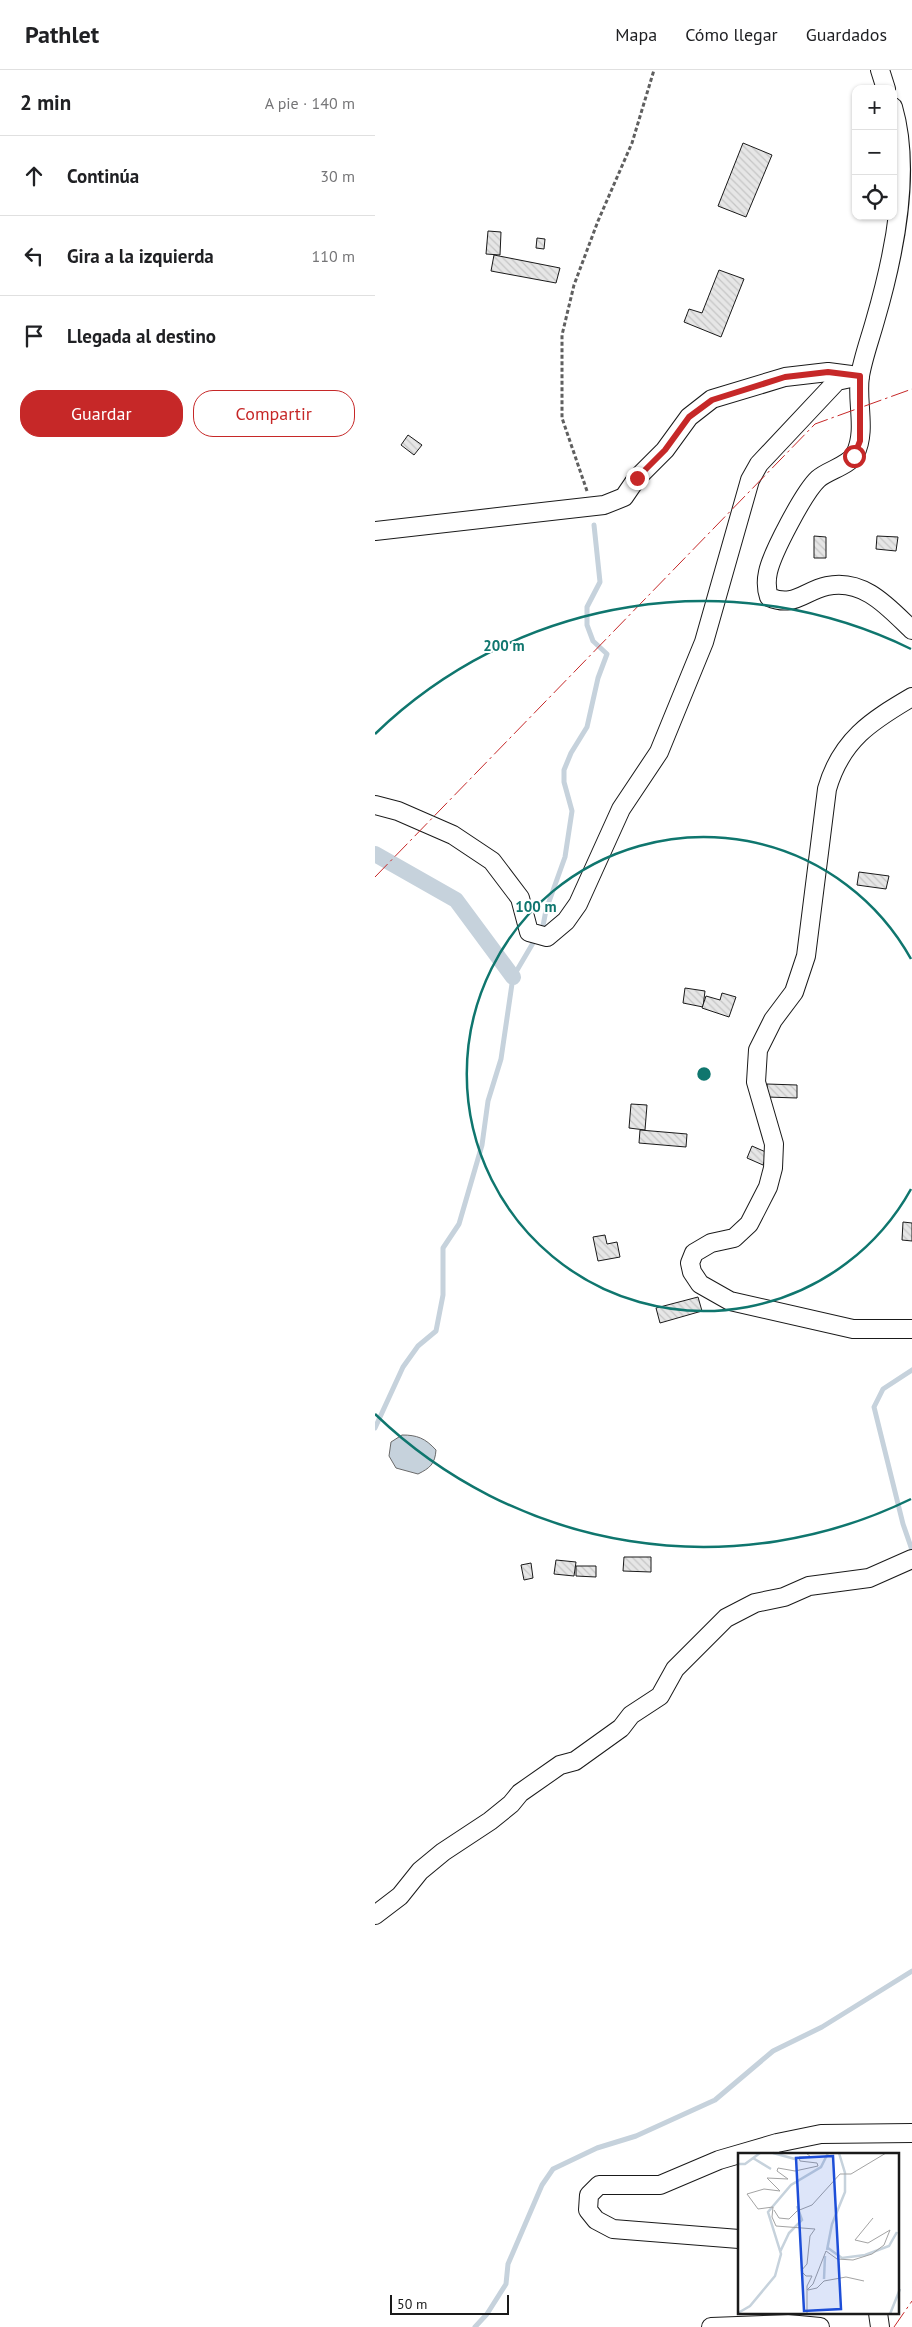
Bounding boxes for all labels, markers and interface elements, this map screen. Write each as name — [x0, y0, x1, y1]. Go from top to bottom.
text: Pathlet — [25, 19, 99, 50]
text: Mapa — [615, 23, 657, 46]
text: Cómo llegar — [685, 23, 778, 46]
text: Guardados — [806, 23, 887, 46]
map controls — [852, 85, 897, 220]
button: + — [852, 85, 897, 130]
text: 2 min — [20, 89, 71, 116]
text: A pie · 140 m — [265, 93, 355, 113]
button: − — [852, 130, 897, 175]
icon: ahead — [20, 162, 48, 190]
text: Continúa — [67, 164, 139, 188]
text: 30 m — [320, 166, 355, 186]
button: locate — [852, 175, 897, 220]
icon: left — [20, 242, 48, 270]
text: Gira a la izquierda — [67, 244, 214, 268]
text: 110 m — [312, 246, 355, 266]
icon: arrive — [20, 322, 48, 350]
text: Llegada al destino — [67, 324, 216, 348]
button: Guardar — [20, 390, 183, 437]
button: Compartir — [193, 390, 355, 437]
route start — [843, 445, 866, 468]
route end — [626, 467, 649, 490]
text: 200 m — [483, 636, 525, 655]
text: 100 m — [515, 897, 557, 916]
centre of rings — [695, 1065, 713, 1083]
inset map — [738, 2153, 899, 2314]
scale bar — [390, 2292, 509, 2315]
text: 50 m — [397, 2295, 427, 2313]

